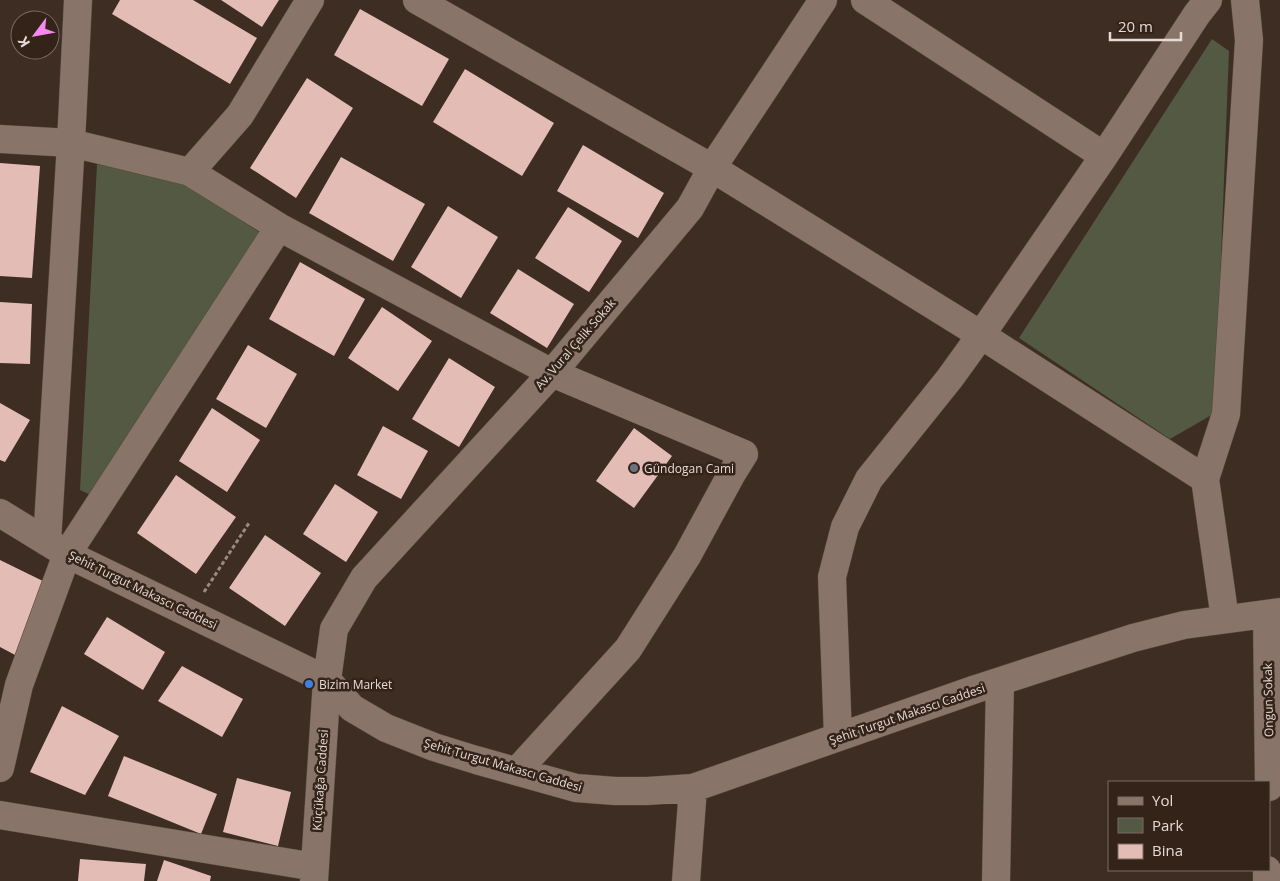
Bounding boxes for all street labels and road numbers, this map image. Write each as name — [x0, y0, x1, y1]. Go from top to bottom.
street label: Av. Vural Çelik Sokak — [531, 295, 620, 393]
street label: Şehit Turgut Makascı Caddesi — [66, 546, 220, 634]
street label: Ongun Sokak — [1259, 662, 1277, 737]
street label: Şehit Turgut Makascı Caddesi — [827, 679, 987, 749]
street label: Küçükağa Caddesi — [308, 729, 332, 831]
street label: Şehit Turgut Makascı Caddesi — [422, 734, 584, 796]

